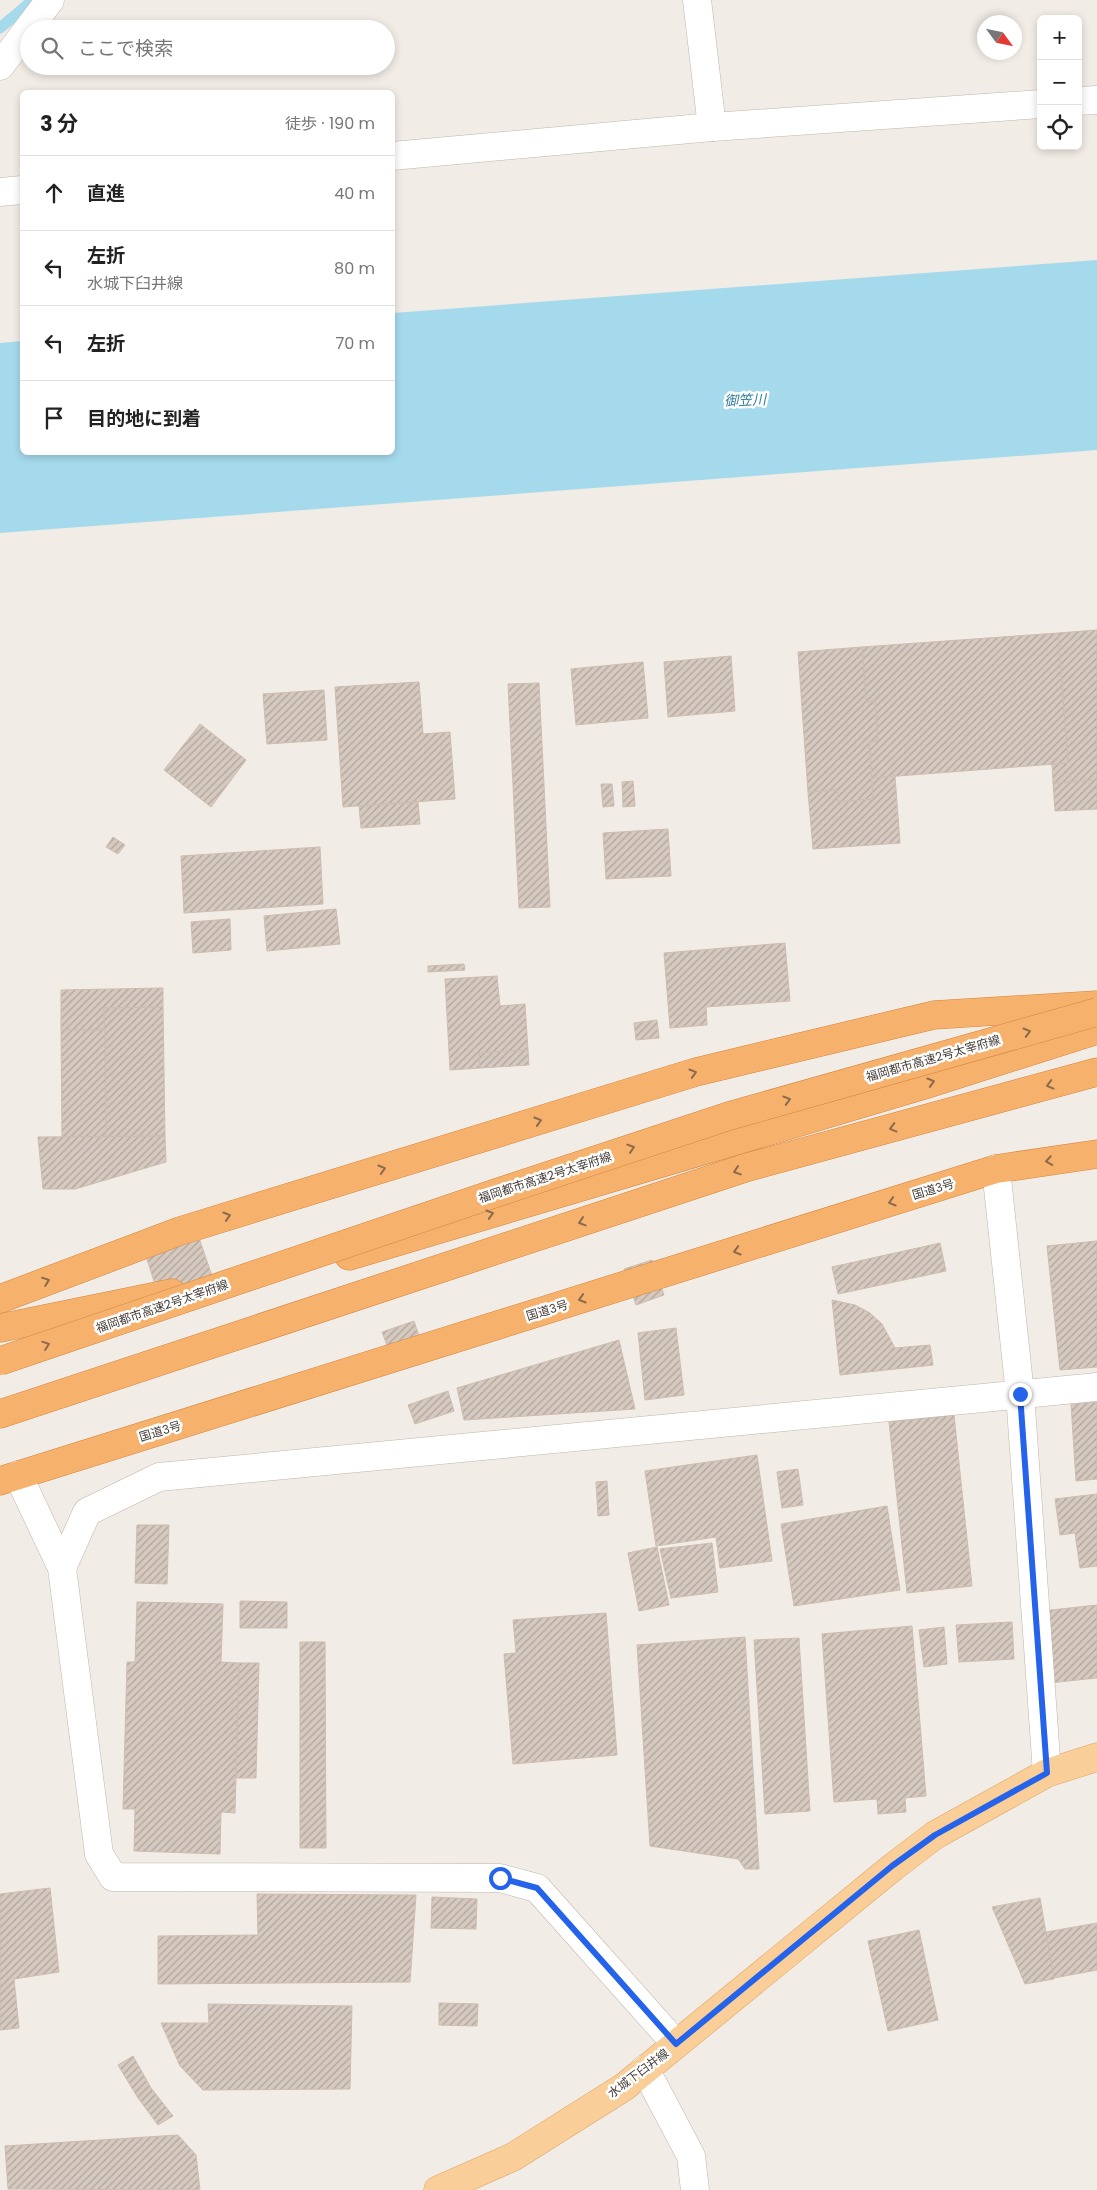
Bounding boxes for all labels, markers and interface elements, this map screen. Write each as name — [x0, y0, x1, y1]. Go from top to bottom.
north arrow — [977, 15, 1022, 60]
map controls — [1037, 15, 1082, 150]
button: + — [1037, 15, 1082, 60]
search box — [20, 20, 395, 75]
icon: search — [38, 34, 66, 62]
text: ここで検索 — [78, 35, 173, 62]
button: − — [1037, 60, 1082, 105]
button: locate — [1037, 105, 1082, 150]
text: 3 分 — [40, 109, 78, 138]
text: 徒歩 · 190 m — [285, 112, 375, 135]
icon: ahead — [40, 179, 68, 207]
text: 直進 — [87, 180, 125, 207]
text: 40 m — [334, 182, 375, 205]
text: 左折 — [87, 242, 125, 269]
icon: left — [40, 254, 68, 282]
text: 80 m — [334, 257, 375, 280]
text: 水城下臼井線 — [87, 272, 183, 295]
icon: left — [40, 329, 68, 357]
text: 左折 — [87, 330, 125, 357]
text: 70 m — [335, 332, 375, 355]
water label: 御笠川 — [724, 389, 768, 411]
icon: arrive — [40, 404, 68, 432]
text: 目的地に到着 — [87, 405, 201, 432]
one-way arrow — [1023, 1027, 1031, 1037]
street label: 福岡都市高速2号太宰府線 — [864, 1031, 1002, 1085]
one-way arrow — [688, 1069, 697, 1079]
one-way arrow — [926, 1078, 935, 1088]
one-way arrow — [1046, 1079, 1055, 1089]
one-way arrow — [782, 1095, 790, 1105]
one-way arrow — [533, 1117, 541, 1127]
one-way arrow — [890, 1122, 898, 1132]
one-way arrow — [627, 1144, 635, 1154]
street label: 福岡都市高速2号太宰府線 — [476, 1147, 614, 1207]
one-way arrow — [1044, 1156, 1053, 1166]
one-way arrow — [378, 1165, 386, 1175]
one-way arrow — [733, 1165, 741, 1175]
street label: 国道3号 — [910, 1175, 956, 1203]
one-way arrow — [888, 1196, 897, 1206]
one-way arrow — [486, 1210, 494, 1220]
one-way arrow — [222, 1212, 231, 1222]
one-way arrow — [579, 1216, 587, 1226]
one-way arrow — [733, 1245, 742, 1255]
street label: 福岡都市高速2号太宰府線 — [94, 1275, 230, 1337]
one-way arrow — [41, 1277, 49, 1287]
one-way arrow — [578, 1294, 587, 1304]
street label: 国道3号 — [524, 1296, 570, 1324]
one-way arrow — [42, 1341, 50, 1351]
route end — [1009, 1383, 1032, 1406]
street label: 国道3号 — [137, 1417, 183, 1445]
route start — [489, 1867, 512, 1890]
street label: 水城下臼井線 — [604, 2045, 672, 2101]

